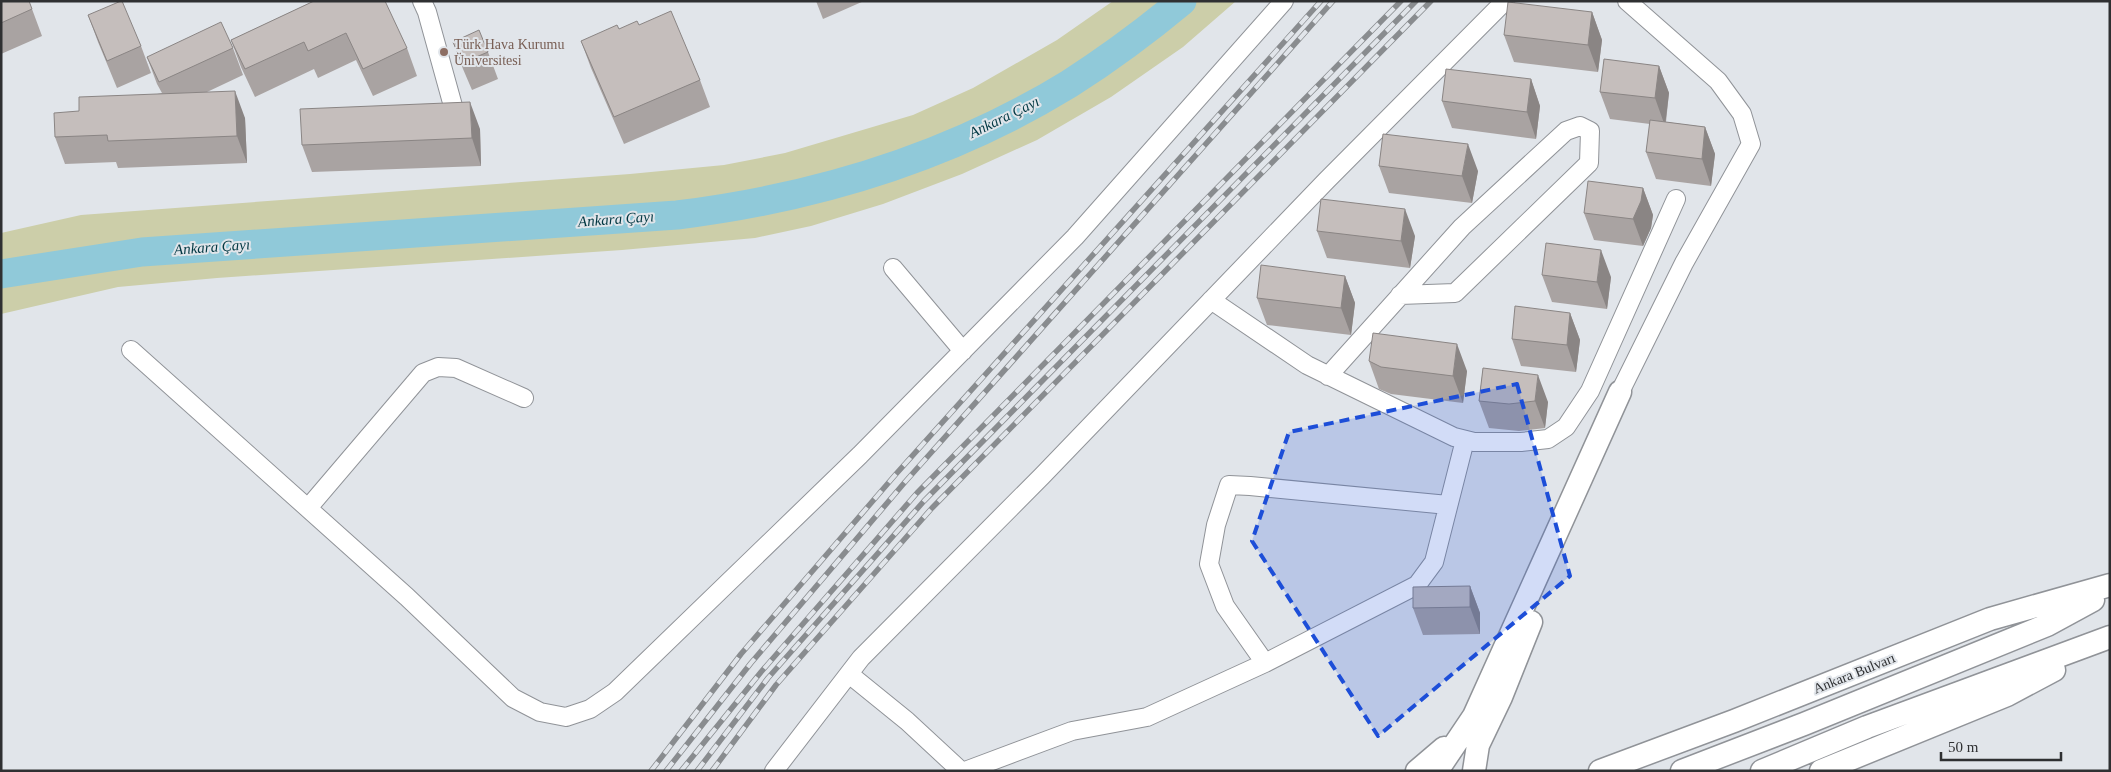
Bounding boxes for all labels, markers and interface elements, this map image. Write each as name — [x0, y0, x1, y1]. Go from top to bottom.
place label: Türk Hava Kurumu Üniversitesi — [454, 37, 564, 68]
marker: Türk Hava Kurumu Üniversitesi — [438, 46, 450, 58]
water label: Ankara Çayı — [965, 93, 1042, 141]
water label: Ankara Çayı — [576, 208, 655, 230]
water label: Ankara Çayı — [172, 236, 251, 258]
street label: Ankara Bulvarı — [1811, 650, 1897, 697]
scale bar — [1941, 730, 2061, 762]
text: 50 m — [1948, 739, 1979, 755]

